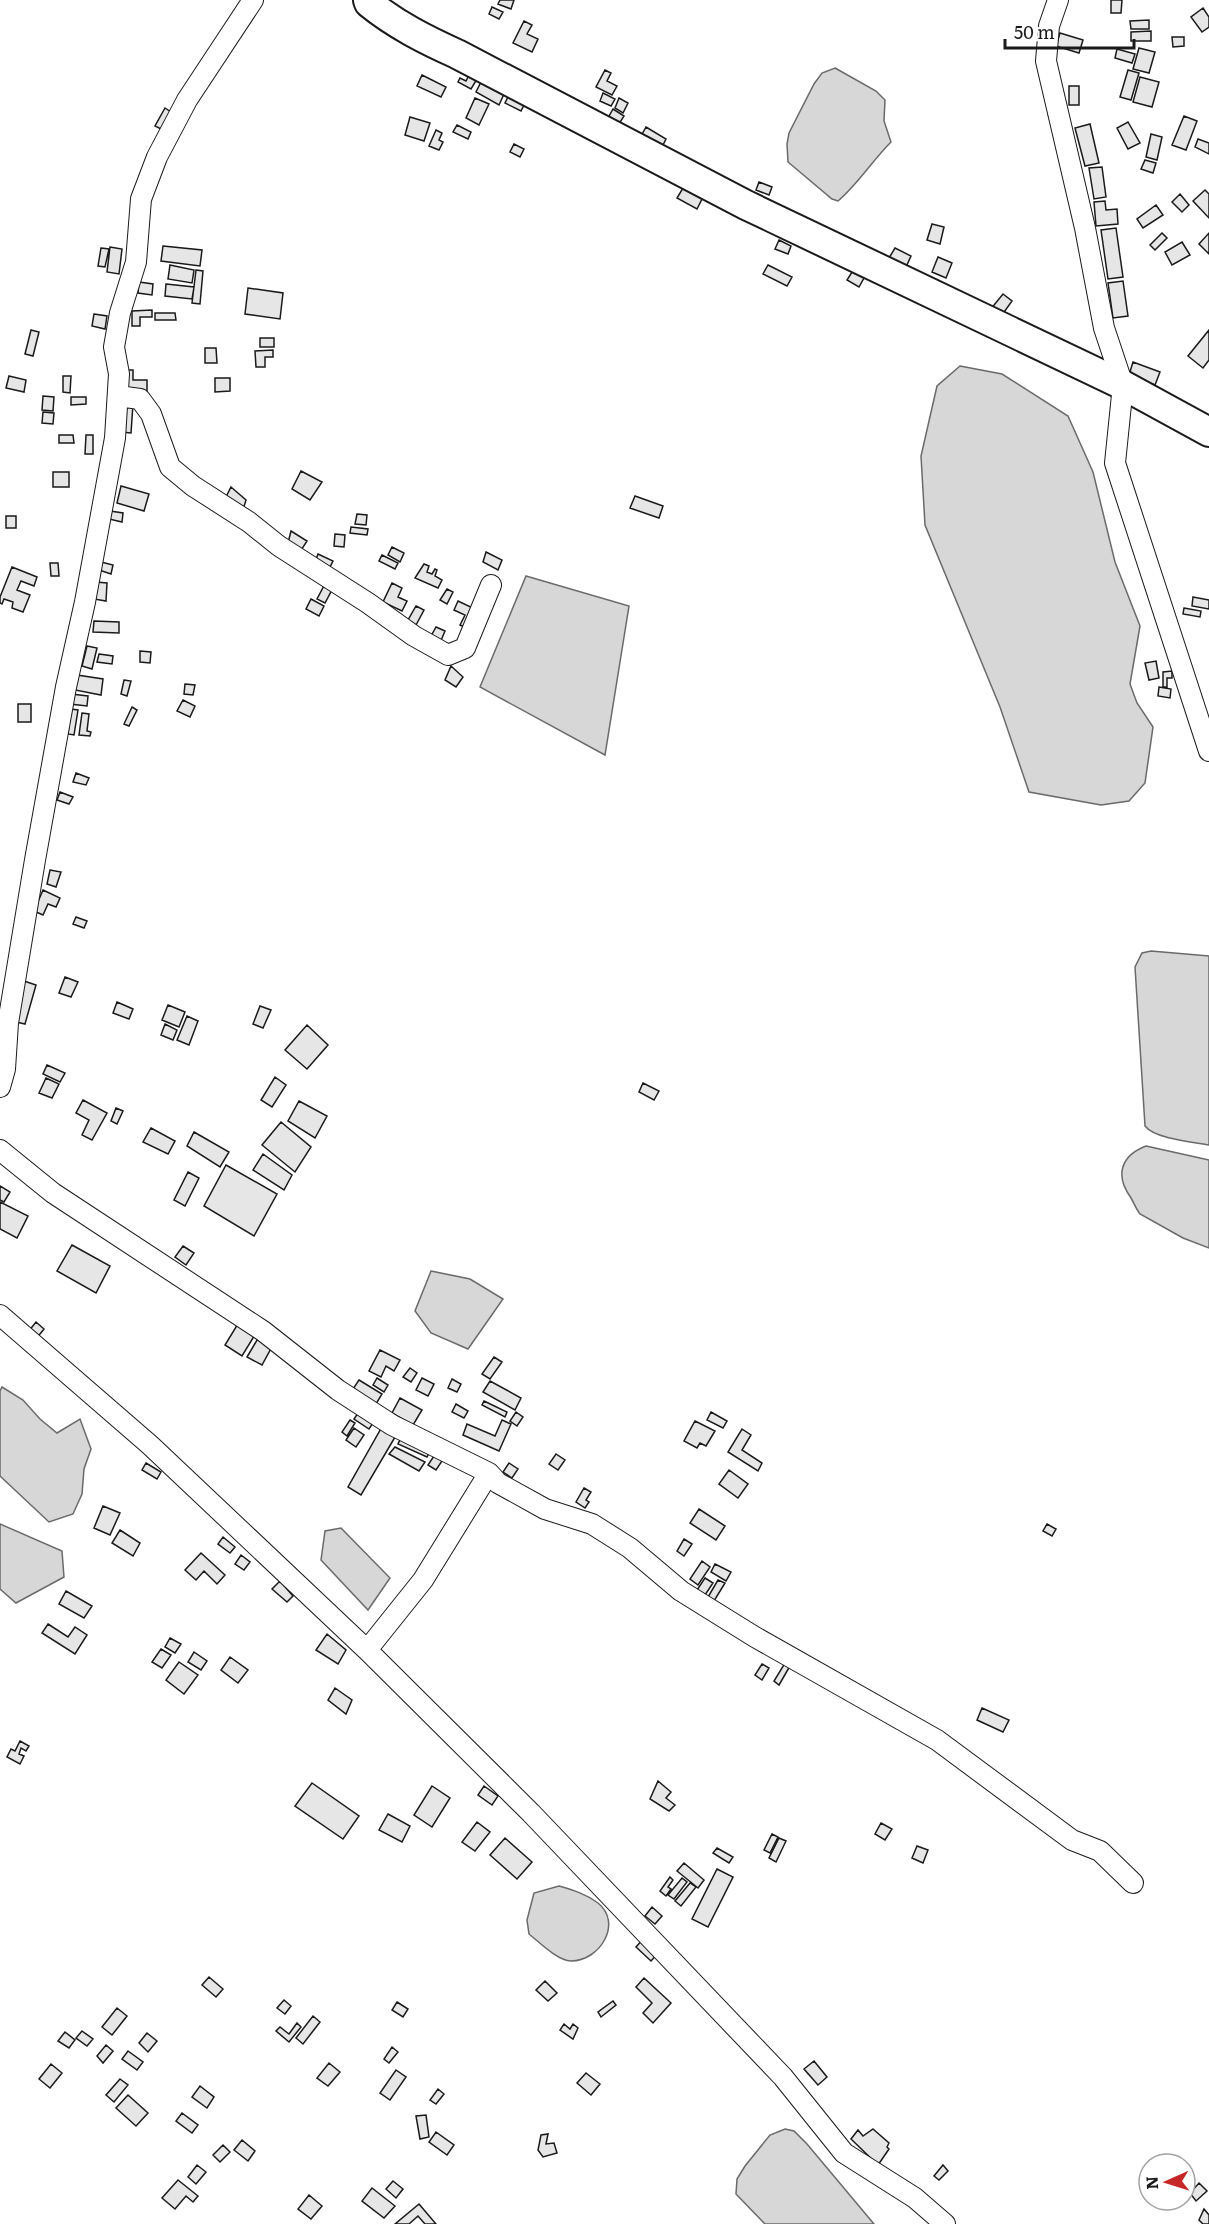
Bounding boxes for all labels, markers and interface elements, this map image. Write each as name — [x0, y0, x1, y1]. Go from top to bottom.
scale bar — [1005, 12, 1134, 50]
text: 50 m — [1014, 18, 1055, 45]
north arrow — [1137, 2152, 1197, 2212]
text: N — [1139, 2175, 1163, 2190]

